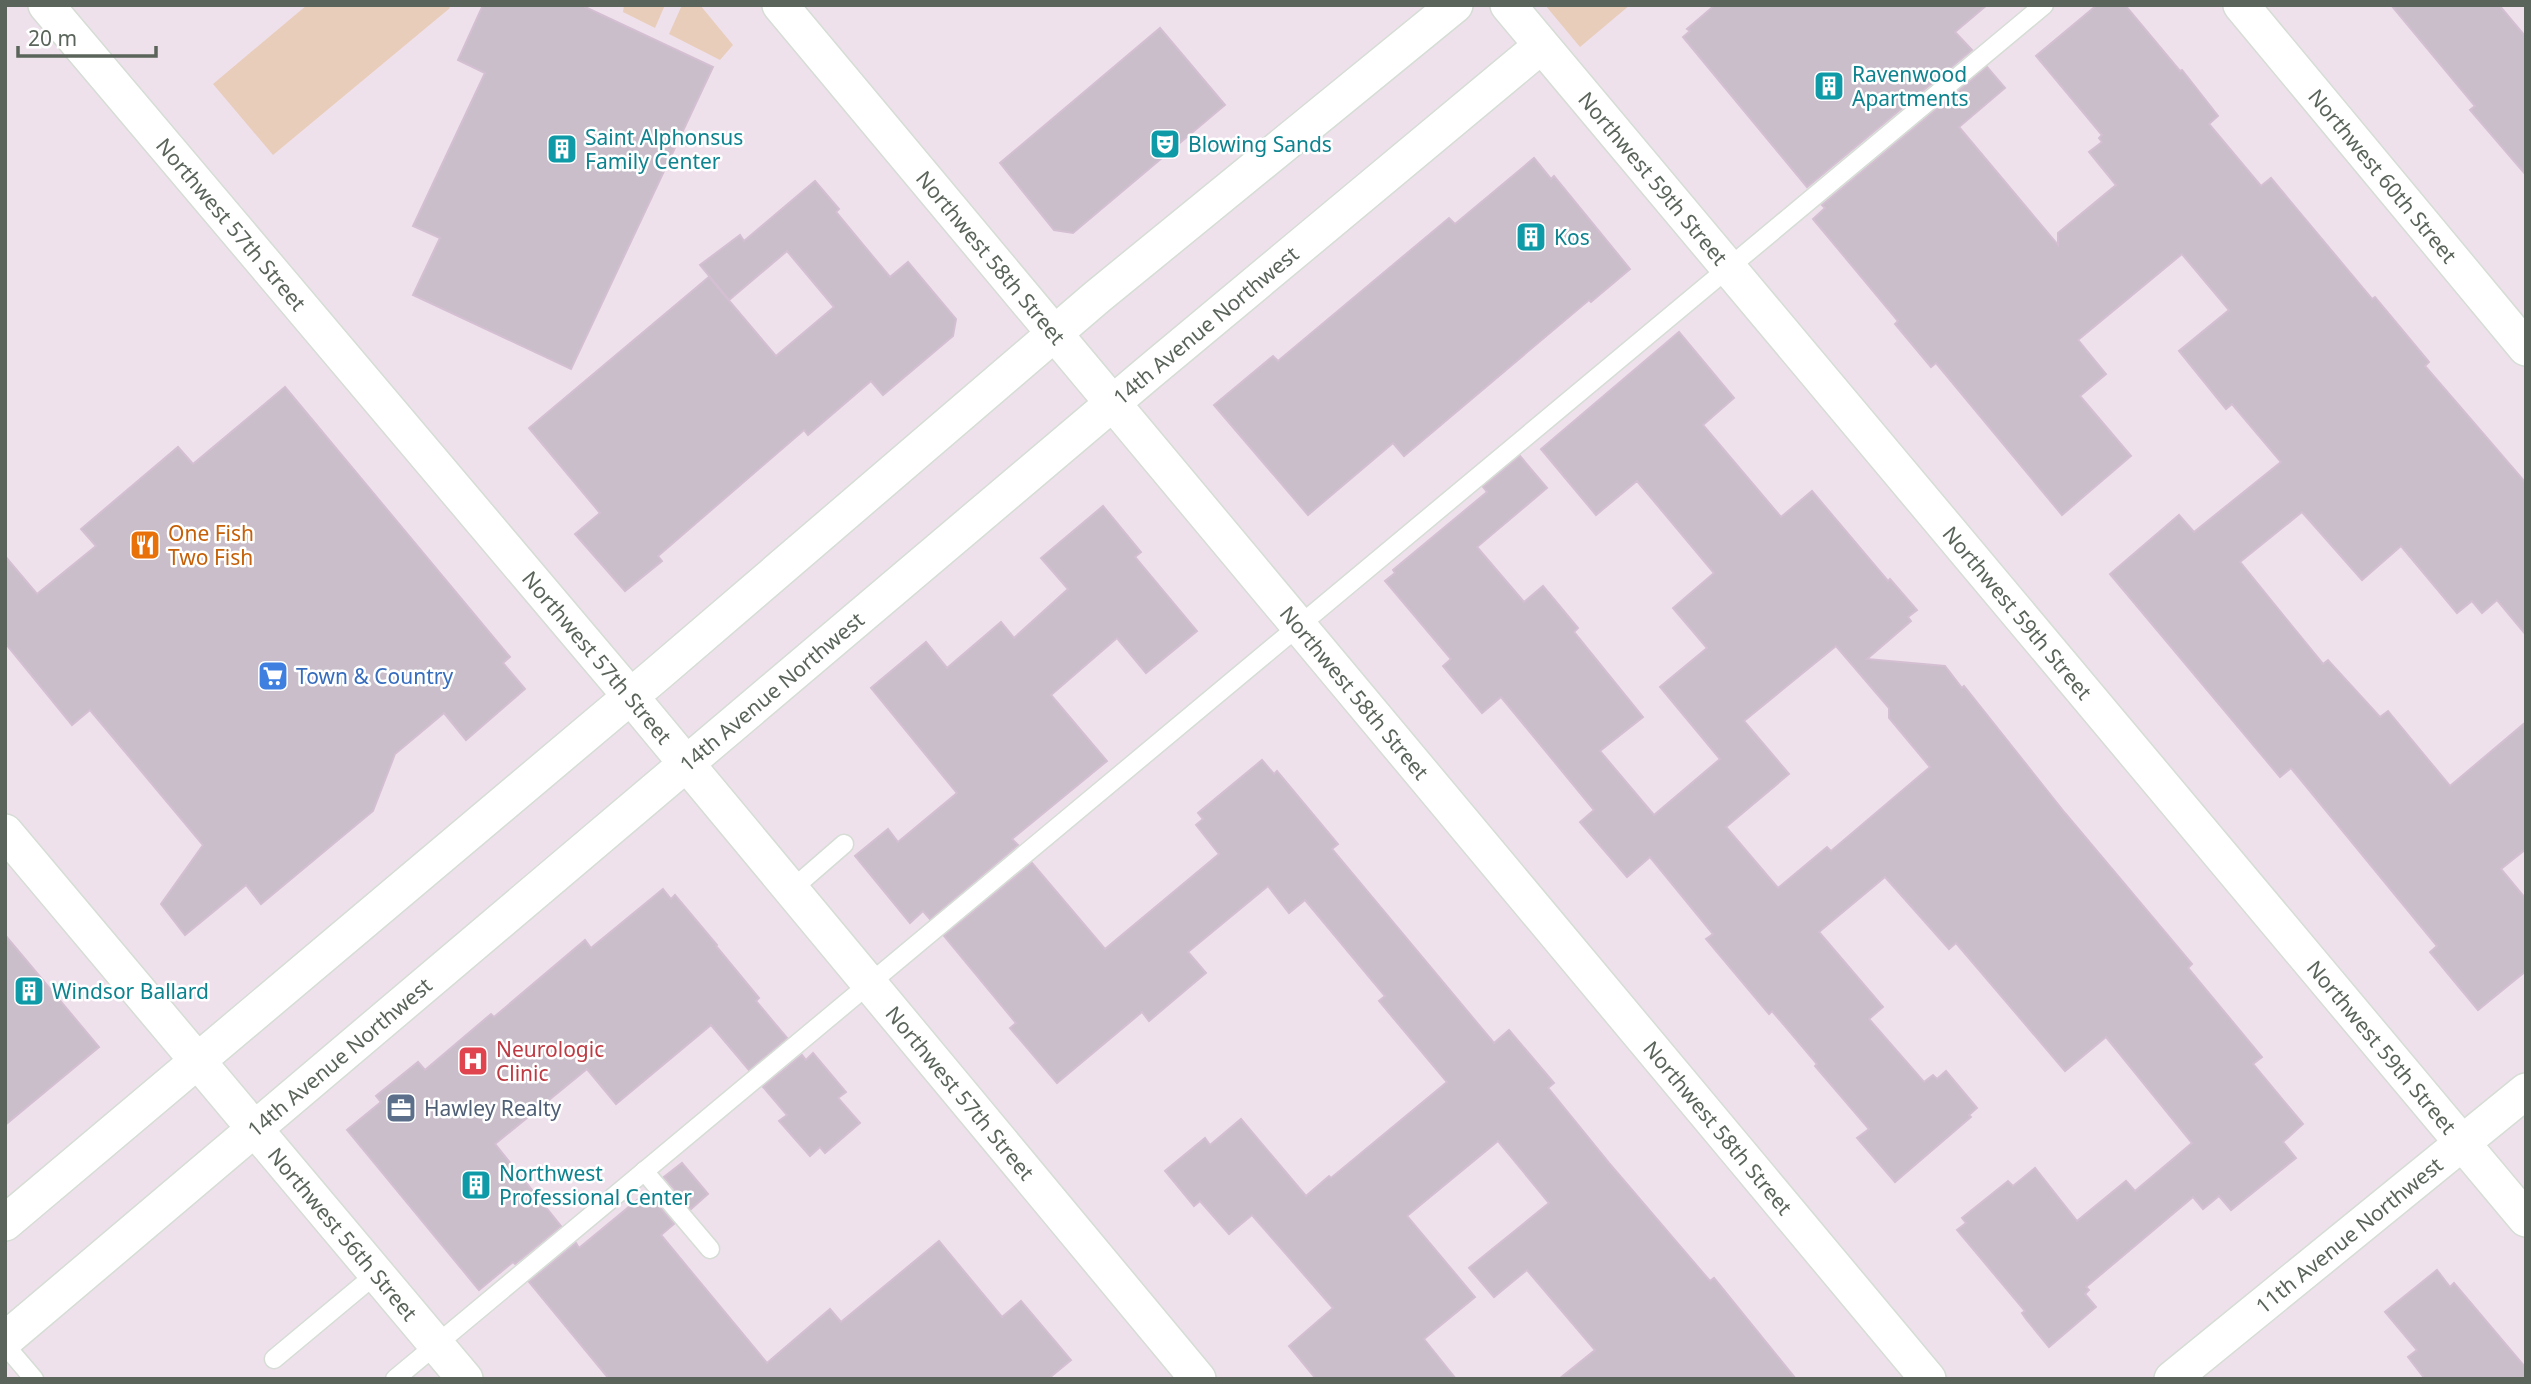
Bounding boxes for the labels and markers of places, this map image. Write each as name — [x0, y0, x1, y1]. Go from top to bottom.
place label: Ravenwood Apartments — [1852, 60, 1968, 112]
building icon: Ravenwood Apartments — [1812, 69, 1846, 103]
place label: Saint Alphonsus Family Center — [585, 123, 743, 175]
theatre icon: Blowing Sands — [1148, 127, 1182, 161]
place label: Blowing Sands — [1188, 130, 1332, 158]
building icon: Saint Alphonsus Family Center — [545, 132, 579, 166]
building icon: Kos — [1514, 220, 1548, 254]
place label: Kos — [1554, 223, 1590, 251]
place label: One Fish Two Fish — [168, 519, 254, 571]
restaurant icon: One Fish Two Fish — [128, 528, 162, 562]
supermarket icon: Town & Country — [256, 659, 290, 693]
place label: Town & Country — [296, 662, 453, 690]
building icon: Windsor Ballard — [12, 974, 46, 1008]
place label: Windsor Ballard — [52, 977, 209, 1005]
place label: Neurologic Clinic — [496, 1035, 604, 1087]
hospital icon: Neurologic Clinic — [456, 1044, 490, 1078]
office icon: Hawley Realty — [384, 1091, 418, 1125]
place label: Hawley Realty — [424, 1094, 562, 1122]
place label: Northwest Professional Center — [499, 1159, 692, 1211]
building icon: Northwest Professional Center — [459, 1168, 493, 1202]

